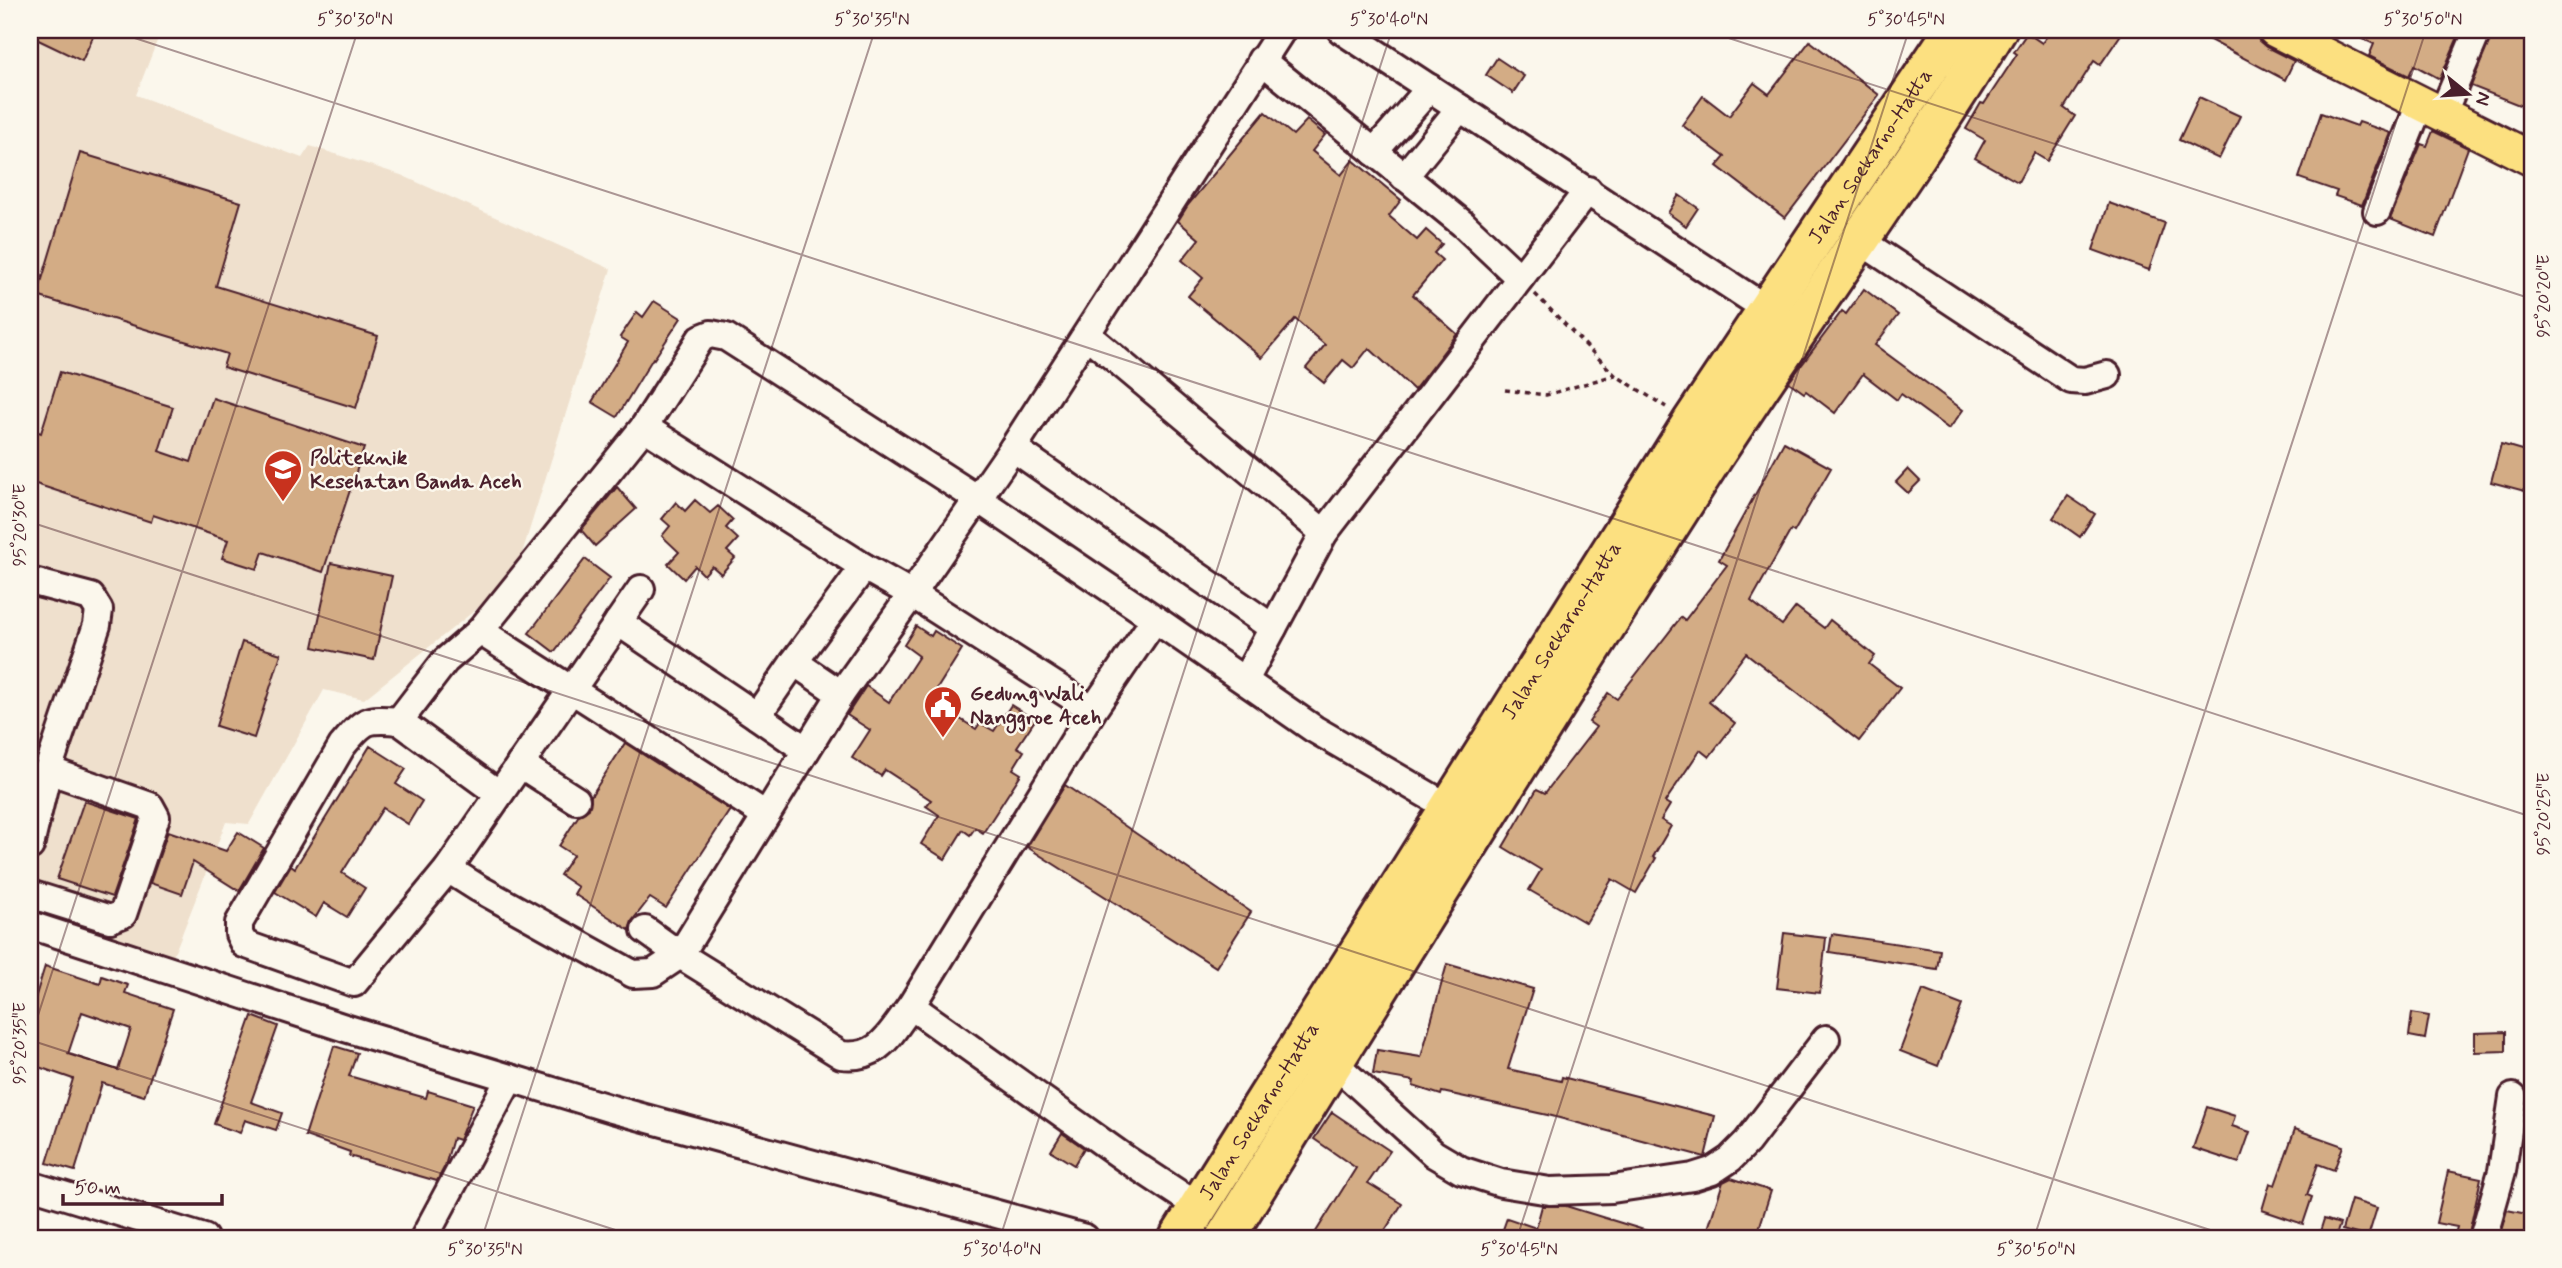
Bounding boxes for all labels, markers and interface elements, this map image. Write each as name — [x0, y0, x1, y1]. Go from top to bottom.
text: 5°30'30"N — [317, 8, 393, 32]
text: 5°30'35"N — [834, 8, 910, 32]
text: 5°30'40"N — [1350, 8, 1428, 32]
text: 5°30'45"N — [1867, 8, 1945, 32]
text: 5°30'50"N — [2384, 8, 2462, 32]
north arrow — [2432, 60, 2502, 130]
street label: Jalan Soekarno-Hatta — [1802, 63, 1940, 250]
text: N — [2469, 89, 2497, 109]
text: 95°20'20"E — [2532, 254, 2556, 338]
place label: Politeknik Kesehatan Banda Aceh — [310, 444, 522, 496]
school or university icon: Politeknik Kesehatan Banda Aceh — [262, 448, 304, 503]
text: 95°20'30"E — [8, 484, 32, 566]
street label: Jalan Soekarno-Hatta — [1495, 536, 1629, 725]
place label: Gedung Wali Nanggroe Aceh — [970, 680, 1101, 734]
public building icon: Gedung Wali Nanggroe Aceh — [922, 684, 964, 739]
text: 95°20'25"E — [2532, 773, 2556, 855]
text: 95°20'35"E — [8, 1002, 32, 1084]
street label: Jalan Soekarno-Hatta — [1193, 1017, 1326, 1206]
scale bar — [63, 1163, 222, 1207]
text: 50 m — [74, 1174, 121, 1202]
text: 5°30'35"N — [447, 1238, 523, 1262]
text: 5°30'40"N — [963, 1238, 1041, 1262]
text: 5°30'45"N — [1480, 1238, 1558, 1262]
text: 5°30'50"N — [1997, 1238, 2075, 1262]

